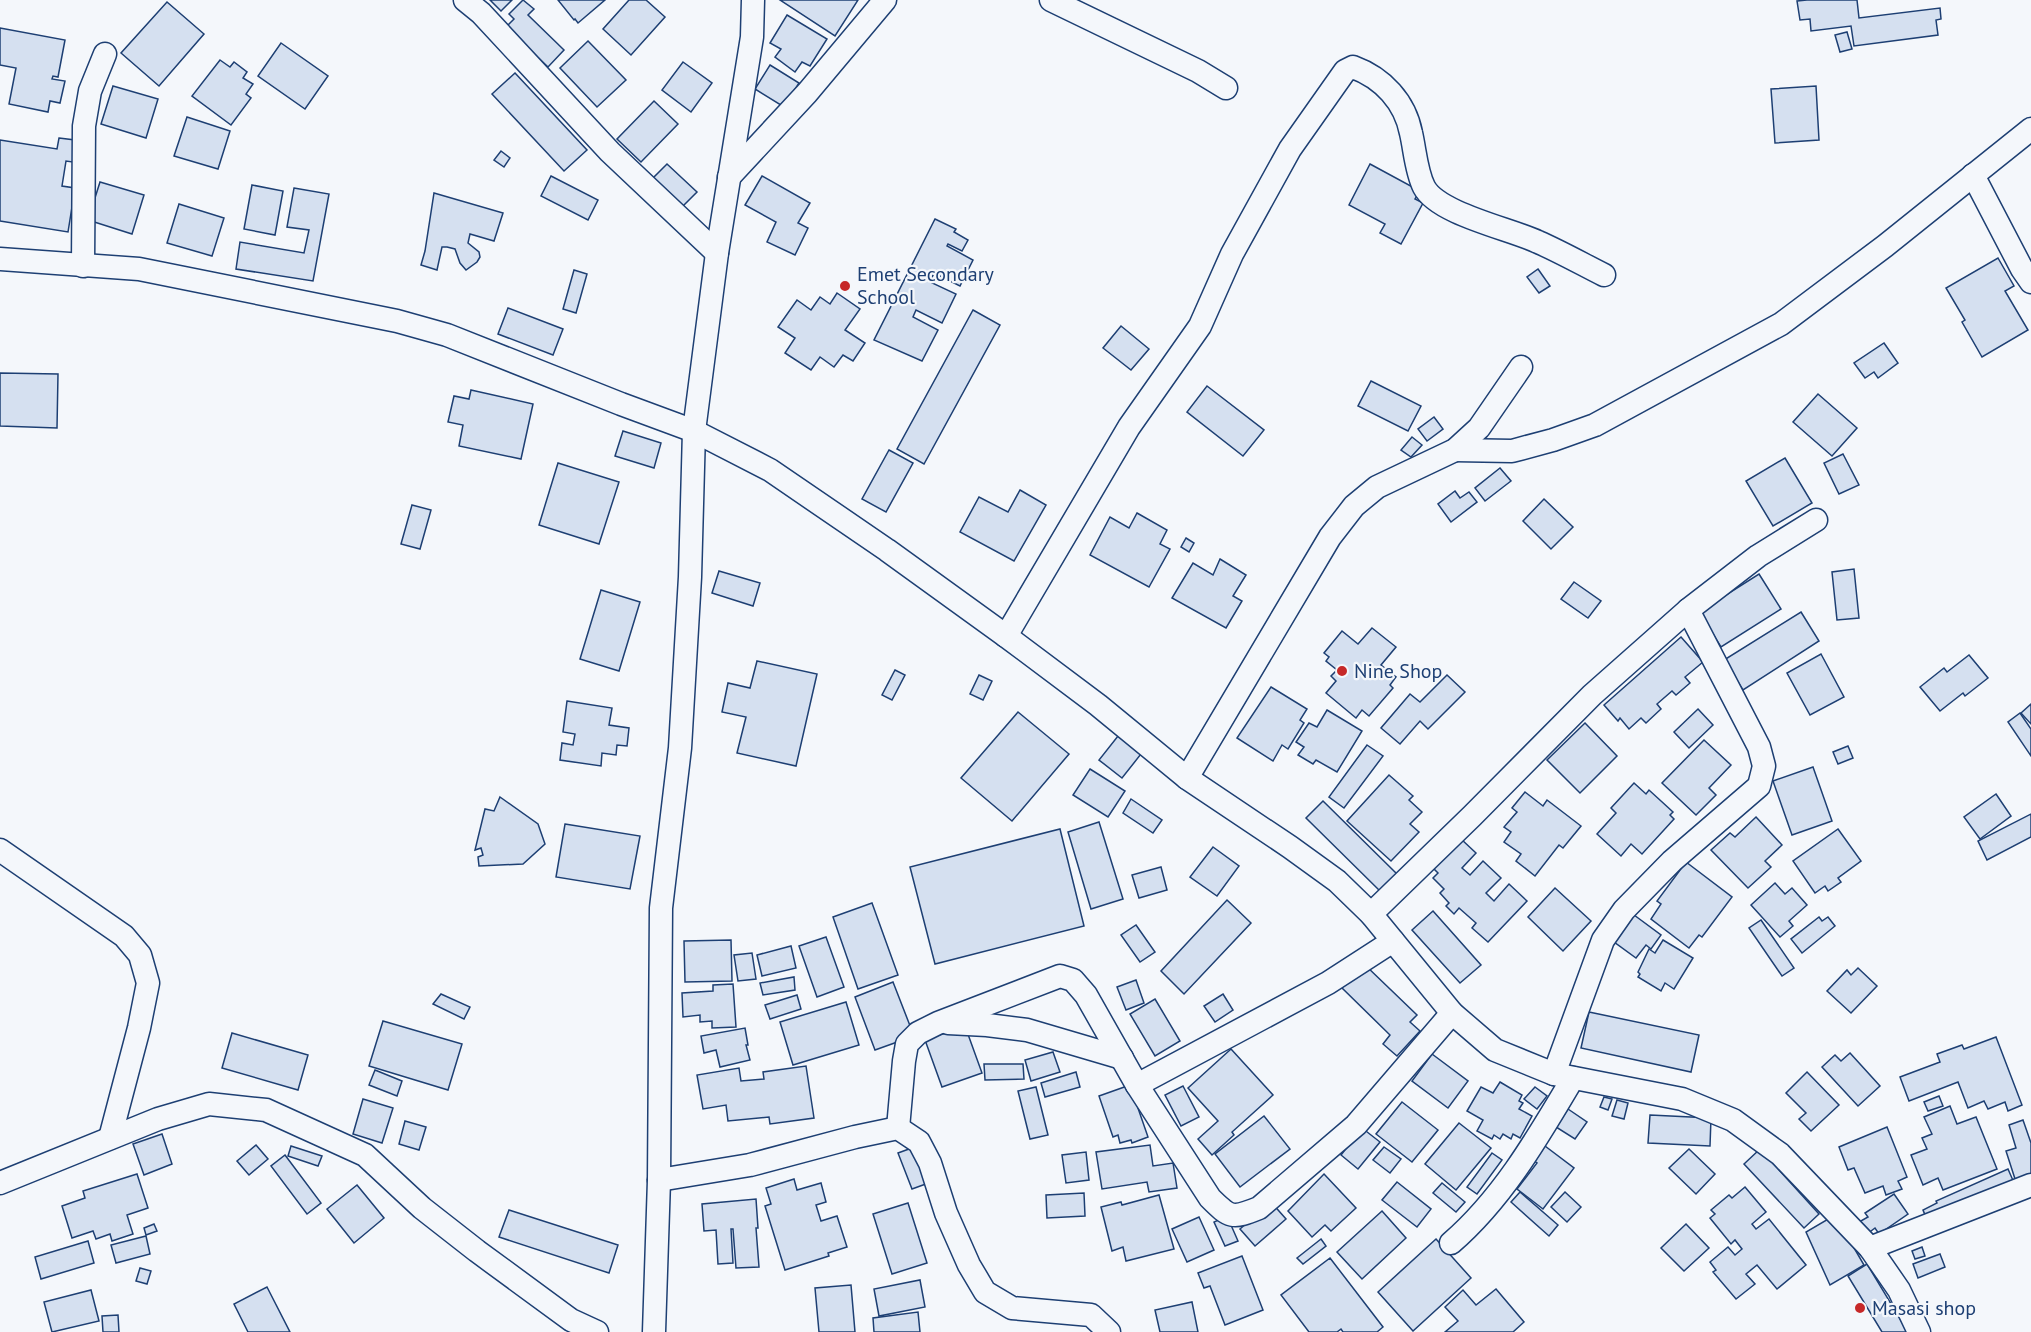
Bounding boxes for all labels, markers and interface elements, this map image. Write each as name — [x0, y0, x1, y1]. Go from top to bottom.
place label: Emet Secondary School — [857, 261, 994, 310]
marker: Emet Secondary School — [838, 279, 852, 293]
place label: Nine Shop — [1354, 658, 1442, 684]
marker: Nine Shop — [1335, 664, 1349, 678]
place label: Masasi shop — [1872, 1295, 1976, 1321]
marker: Masasi shop — [1853, 1301, 1867, 1315]

